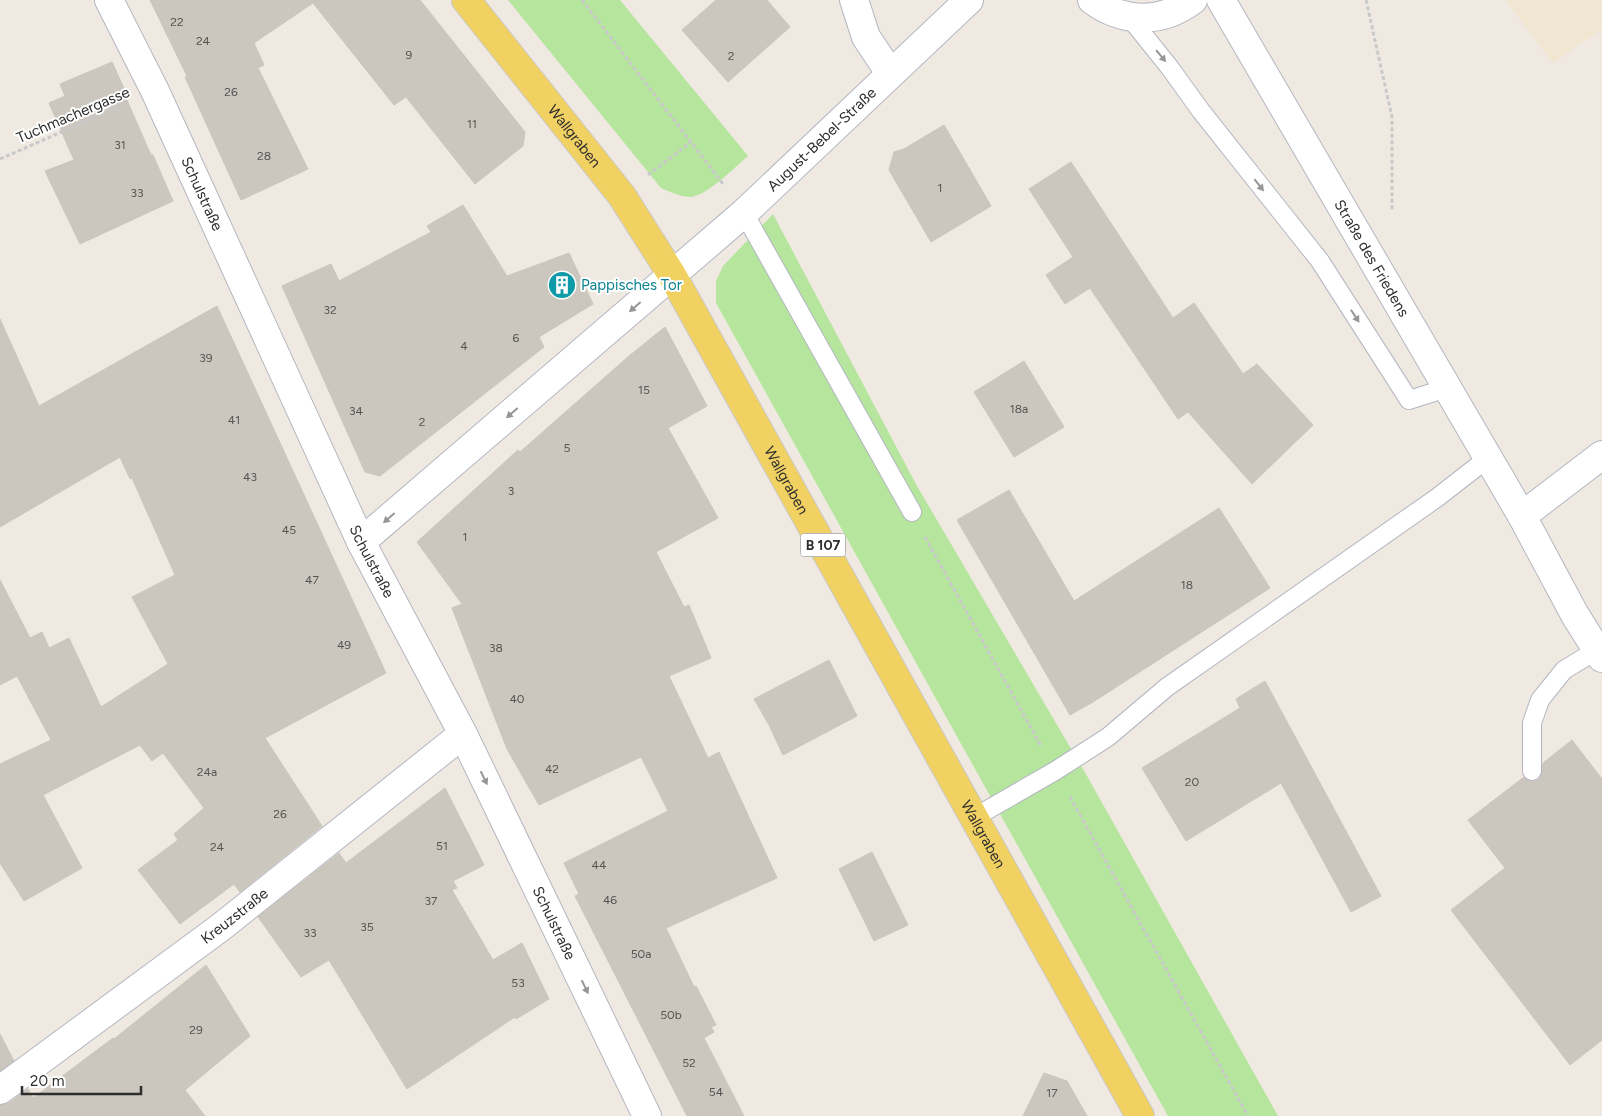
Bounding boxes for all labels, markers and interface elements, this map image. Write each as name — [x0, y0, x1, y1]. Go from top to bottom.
house number: 22 — [170, 15, 184, 29]
house number: 24 — [196, 34, 211, 48]
house number: 9 — [406, 48, 413, 62]
house number: 2 — [728, 49, 734, 63]
one-way arrow — [1155, 49, 1166, 62]
street label: Tuchmachergasse — [14, 83, 132, 147]
street label: August-Bebel-Straße — [764, 84, 880, 195]
house number: 26 — [224, 85, 238, 99]
street label: Wallgraben — [544, 101, 605, 171]
house number: 11 — [467, 117, 477, 131]
house number: 31 — [114, 138, 126, 152]
house number: 28 — [257, 149, 271, 163]
street label: Schulstraße — [177, 154, 227, 234]
one-way arrow — [1254, 178, 1265, 191]
house number: 1 — [938, 181, 942, 195]
house number: 33 — [130, 186, 144, 200]
street label: Straße des Friedens — [1330, 196, 1413, 320]
building icon: Pappisches Tor — [547, 270, 577, 300]
place label: Pappisches Tor — [581, 276, 682, 294]
one-way arrow — [630, 301, 642, 313]
house number: 32 — [323, 303, 337, 317]
one-way arrow — [1350, 309, 1360, 323]
house number: 6 — [513, 331, 520, 345]
house number: 4 — [460, 339, 468, 353]
house number: 39 — [199, 351, 213, 365]
house number: 15 — [638, 383, 650, 397]
house number: 18a — [1010, 402, 1028, 416]
house number: 34 — [349, 404, 364, 418]
one-way arrow — [506, 407, 519, 418]
house number: 41 — [228, 413, 240, 427]
house number: 2 — [419, 415, 425, 429]
house number: 5 — [564, 441, 571, 455]
street label: Wallgraben — [760, 443, 812, 517]
house number: 43 — [243, 470, 257, 484]
house number: 3 — [508, 484, 514, 498]
one-way arrow — [382, 513, 395, 524]
street label: Schulstraße — [346, 522, 398, 601]
house number: 45 — [282, 523, 296, 537]
house number: 1 — [463, 530, 467, 544]
road number: B 107 — [800, 534, 846, 556]
house number: 47 — [305, 573, 319, 587]
house number: 18 — [1181, 578, 1193, 592]
house number: 49 — [337, 638, 351, 652]
house number: 38 — [489, 641, 503, 655]
house number: 40 — [509, 692, 525, 706]
house number: 42 — [545, 762, 559, 776]
house number: 24a — [197, 765, 217, 779]
one-way arrow — [480, 771, 488, 785]
house number: 20 — [1185, 775, 1200, 789]
street label: Wallgraben — [957, 797, 1009, 871]
house number: 26 — [273, 807, 287, 821]
house number: 51 — [436, 839, 448, 853]
house number: 24 — [210, 840, 225, 854]
house number: 44 — [592, 858, 607, 872]
street label: Schulstraße — [529, 883, 579, 963]
street label: Kreuzstraße — [197, 884, 272, 948]
house number: 46 — [603, 893, 617, 907]
house number: 37 — [425, 894, 438, 908]
house number: 35 — [360, 920, 374, 934]
house number: 33 — [303, 926, 317, 940]
house number: 50a — [631, 947, 651, 961]
house number: 53 — [511, 976, 525, 990]
one-way arrow — [581, 980, 589, 995]
house number: 50b — [660, 1008, 682, 1022]
house number: 29 — [189, 1023, 203, 1037]
house number: 52 — [682, 1056, 696, 1070]
scale bar — [22, 1064, 141, 1096]
text: 20 m — [30, 1072, 64, 1090]
house number: 54 — [709, 1085, 724, 1099]
house number: 17 — [1046, 1086, 1058, 1100]

